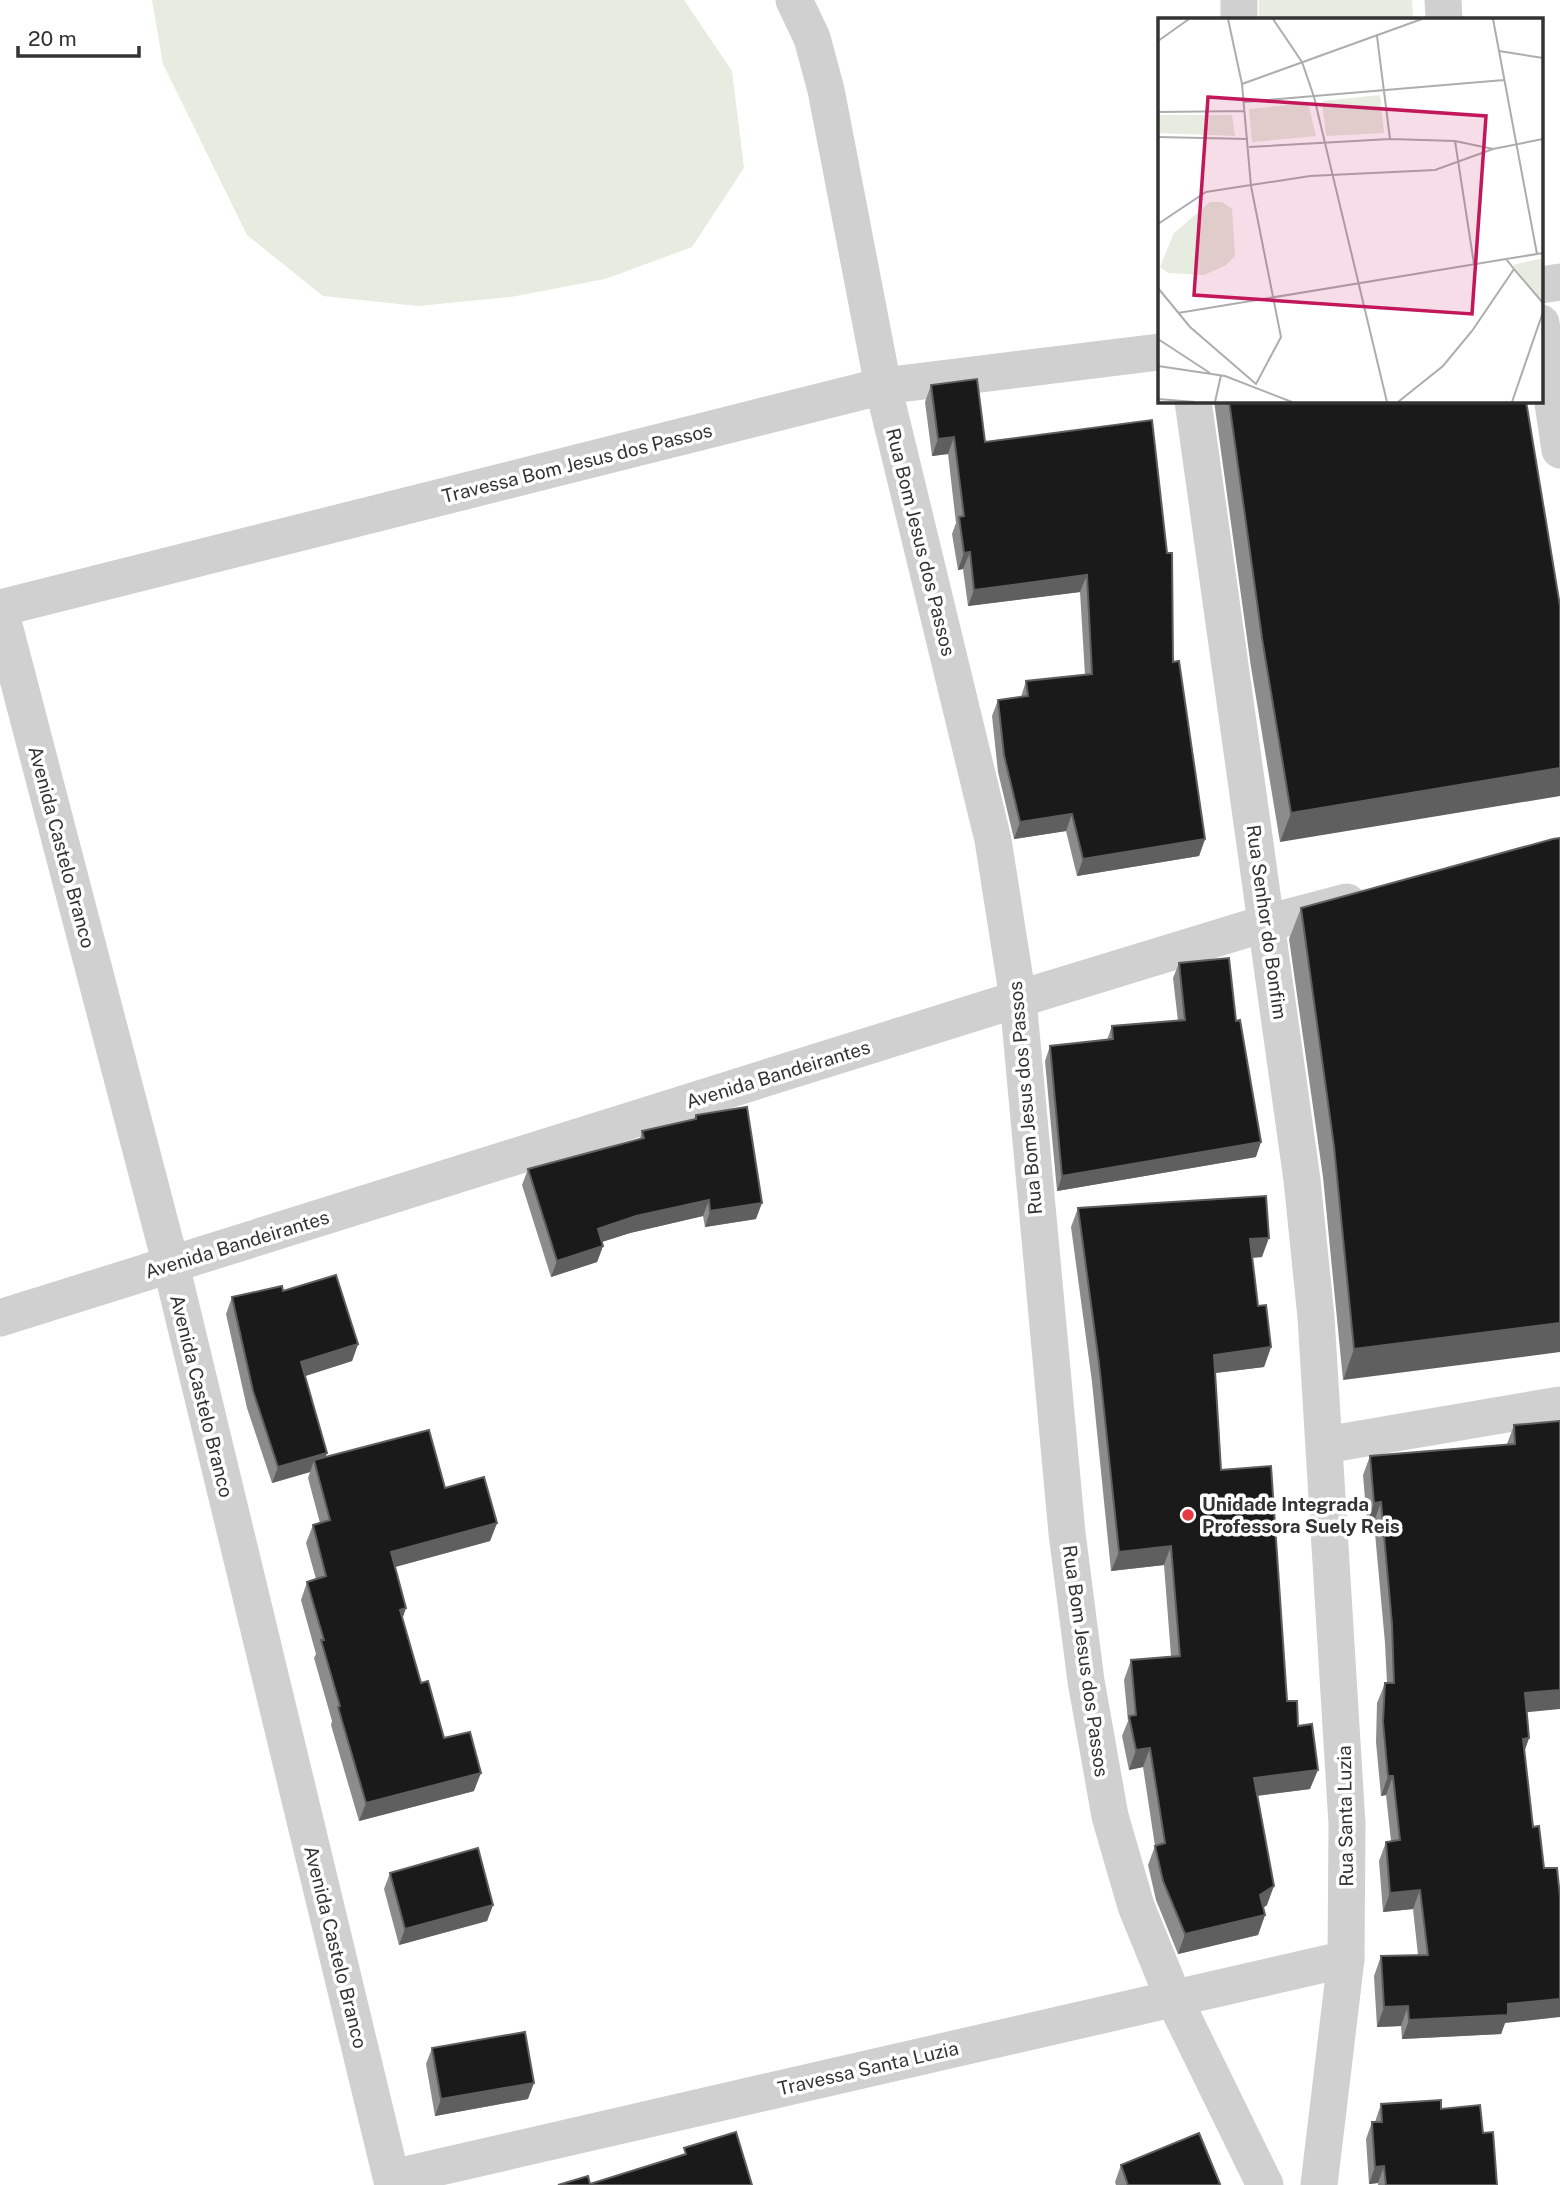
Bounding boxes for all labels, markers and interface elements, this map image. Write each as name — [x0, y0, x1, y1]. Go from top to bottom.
scale bar — [18, 14, 138, 58]
inset map — [1158, 18, 1542, 402]
text: 20 m — [28, 26, 77, 51]
street label: Travessa Bom Jesus dos Passos — [440, 419, 714, 507]
street label: Rua Bom Jesus dos Passos — [882, 426, 960, 658]
street label: Avenida Castelo Branco — [24, 744, 100, 950]
street label: Rua Senhor do Bonfim — [1242, 823, 1292, 1021]
street label: Rua Bom Jesus dos Passos — [1004, 980, 1046, 1216]
street label: Avenida Bandeirantes — [683, 1036, 873, 1112]
street label: Avenida Bandeirantes — [142, 1206, 332, 1282]
street label: Avenida Castelo Branco — [166, 1292, 238, 1500]
place label: Unidade Integrada Professora Suely Reis — [1202, 1493, 1400, 1537]
marker: Unidade Integrada Professora Suely Reis — [1180, 1507, 1196, 1523]
street label: Rua Bom Jesus dos Passos — [1059, 1544, 1113, 1778]
street label: Rua Santa Luzia — [1333, 1745, 1357, 1887]
street label: Avenida Castelo Branco — [300, 1843, 372, 2051]
street label: Travessa Santa Luzia — [775, 2036, 961, 2100]

